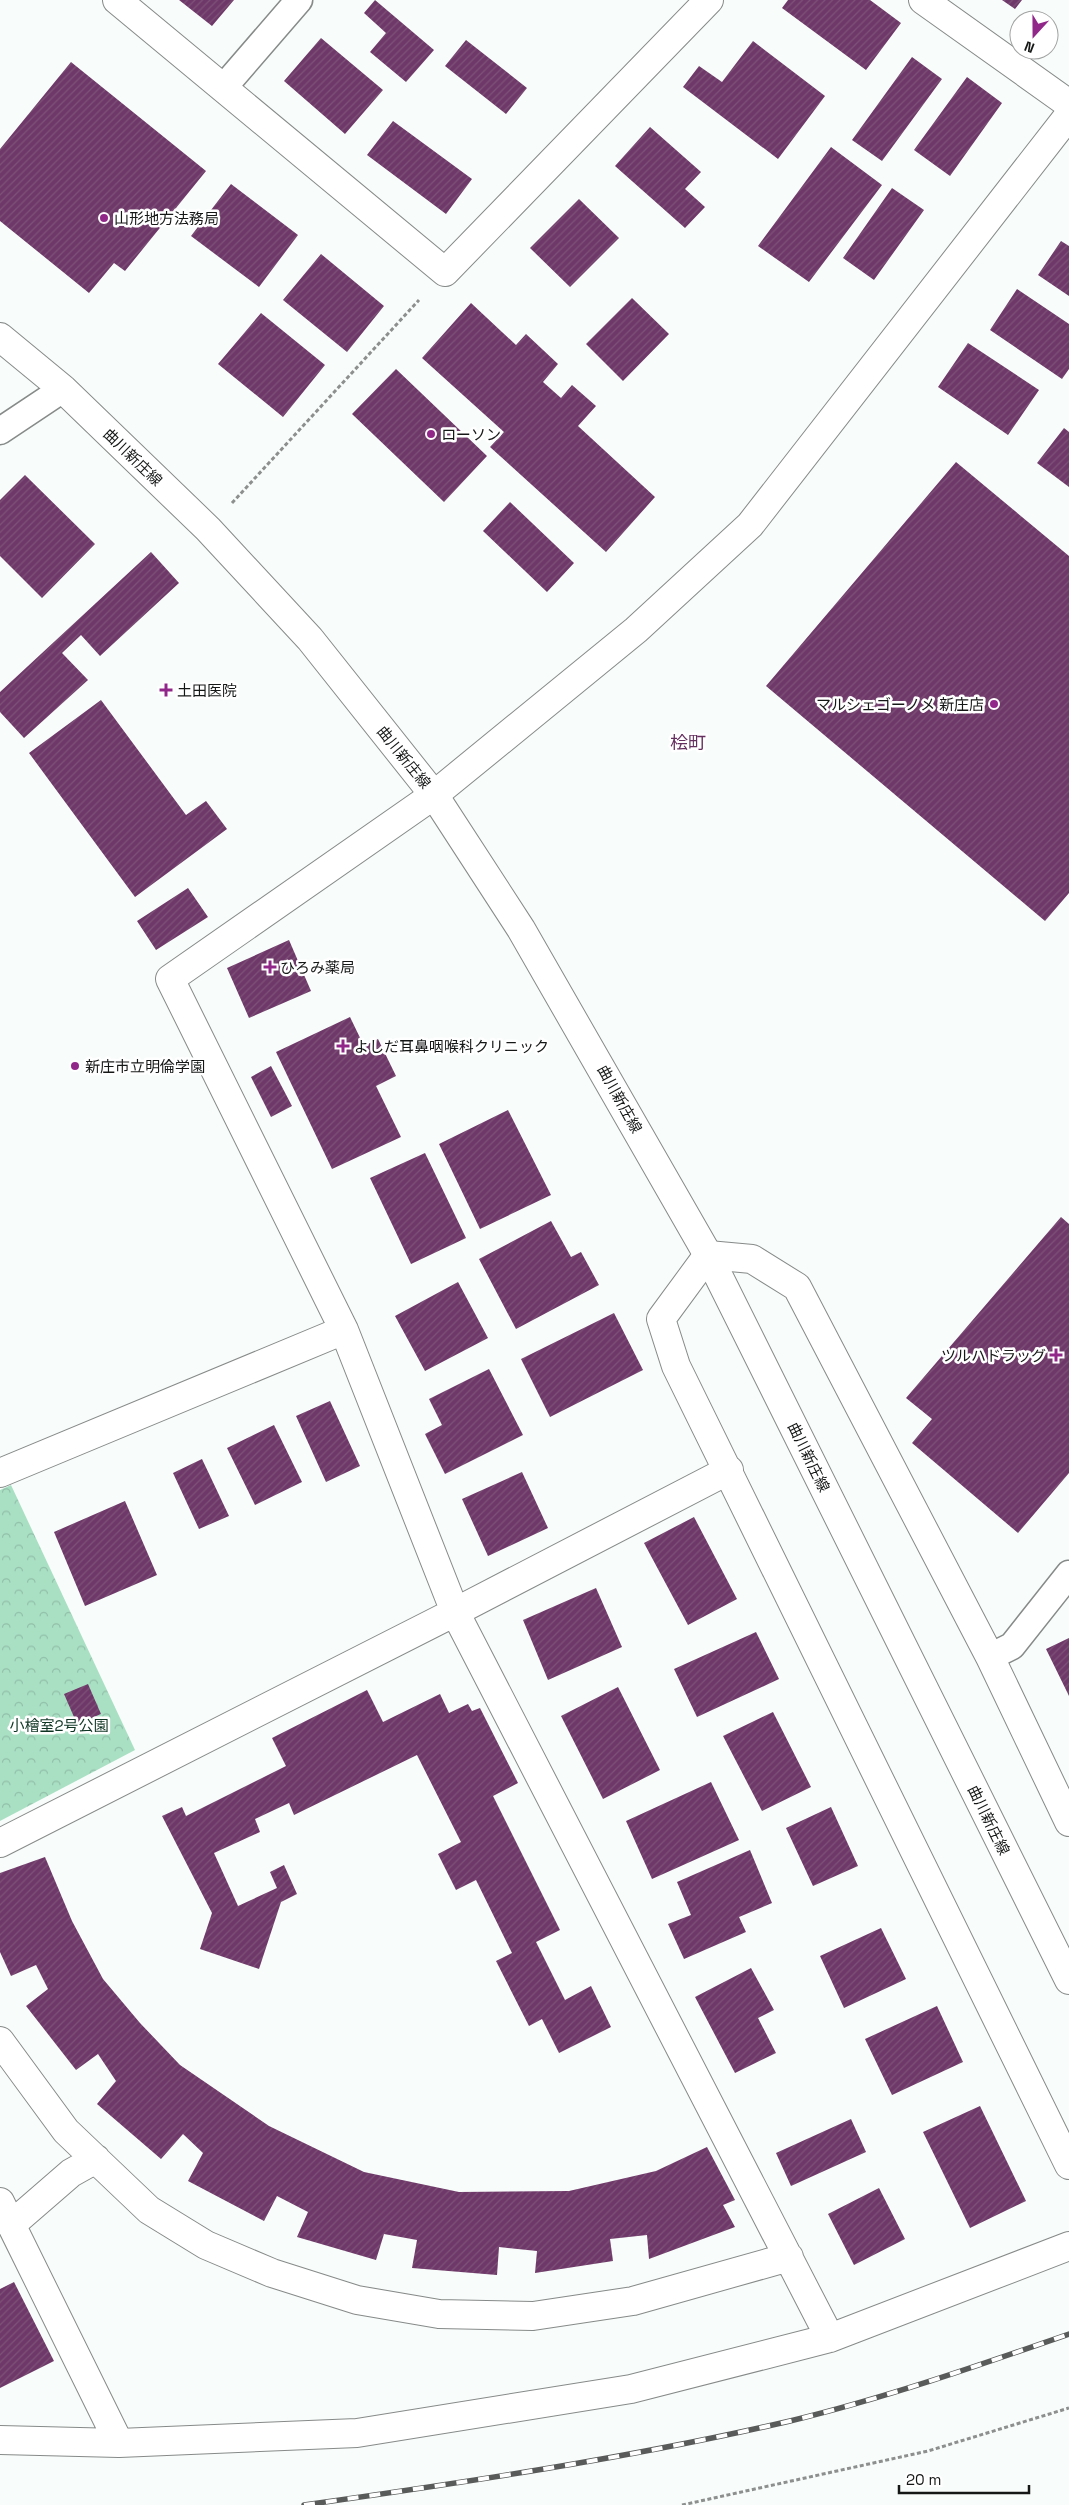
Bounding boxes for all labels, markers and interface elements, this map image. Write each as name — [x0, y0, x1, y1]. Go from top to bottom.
north arrow — [1009, 10, 1059, 60]
text: N — [1022, 37, 1037, 57]
place label: 山形地方法務局 — [114, 209, 219, 228]
marker: 山形地方法務局 — [98, 212, 110, 224]
street label: 曲川新庄線 — [99, 424, 167, 490]
place label: ローソン — [441, 425, 501, 444]
marker: ローソン — [425, 428, 437, 440]
place label: 土田医院 — [177, 681, 237, 700]
marker: 土田医院 — [159, 683, 173, 697]
place label: マルシェゴーノメ 新庄店 — [816, 695, 984, 714]
marker: マルシェゴーノメ 新庄店 — [988, 698, 1000, 710]
street label: 曲川新庄線 — [373, 722, 435, 792]
district label: 桧町 — [670, 731, 706, 754]
place label: ひろみ薬局 — [280, 958, 355, 977]
marker: ひろみ薬局 — [264, 961, 276, 973]
place label: よしだ耳鼻咽喉科クリニック — [354, 1037, 549, 1056]
marker: よしだ耳鼻咽喉科クリニック — [336, 1039, 350, 1053]
place label: 新庄市立明倫学園 — [85, 1057, 205, 1076]
marker: 新庄市立明倫学園 — [69, 1060, 81, 1072]
street label: 曲川新庄線 — [594, 1062, 646, 1136]
place label: ツルハドラッグ — [941, 1346, 1046, 1365]
marker: ツルハドラッグ — [1050, 1349, 1062, 1361]
street label: 曲川新庄線 — [784, 1419, 834, 1495]
park label: 小檜室2号公園 — [9, 1716, 109, 1735]
street label: 曲川新庄線 — [964, 1782, 1014, 1858]
scale bar — [899, 2462, 1029, 2494]
text: 20 m — [906, 2470, 941, 2489]

